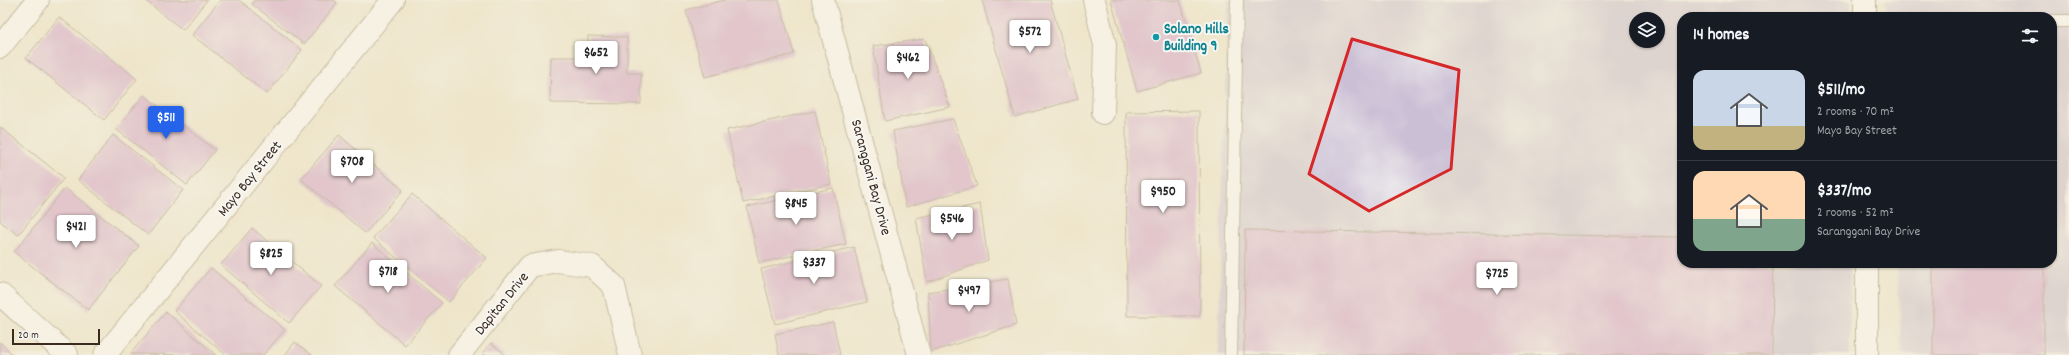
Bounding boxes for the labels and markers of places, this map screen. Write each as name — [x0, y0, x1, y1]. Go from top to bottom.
place label: Solano Hills Building 9 — [1164, 19, 1229, 58]
pin: $572 — [1006, 20, 1054, 54]
marker: Solano Hills Building 9 — [1151, 32, 1161, 42]
pin: $652 — [572, 41, 620, 75]
pin: $462 — [884, 46, 932, 80]
pin: $511 — [142, 106, 190, 140]
pin: $708 — [328, 150, 376, 184]
pin: $950 — [1139, 180, 1187, 214]
pin: $845 — [772, 192, 820, 226]
pin: $546 — [928, 207, 976, 241]
pin: $421 — [52, 215, 100, 249]
pin: $825 — [247, 242, 295, 276]
pin: $337 — [790, 251, 838, 285]
pin: $718 — [364, 260, 412, 294]
pin: $725 — [1473, 262, 1521, 296]
pin: $497 — [945, 279, 993, 313]

